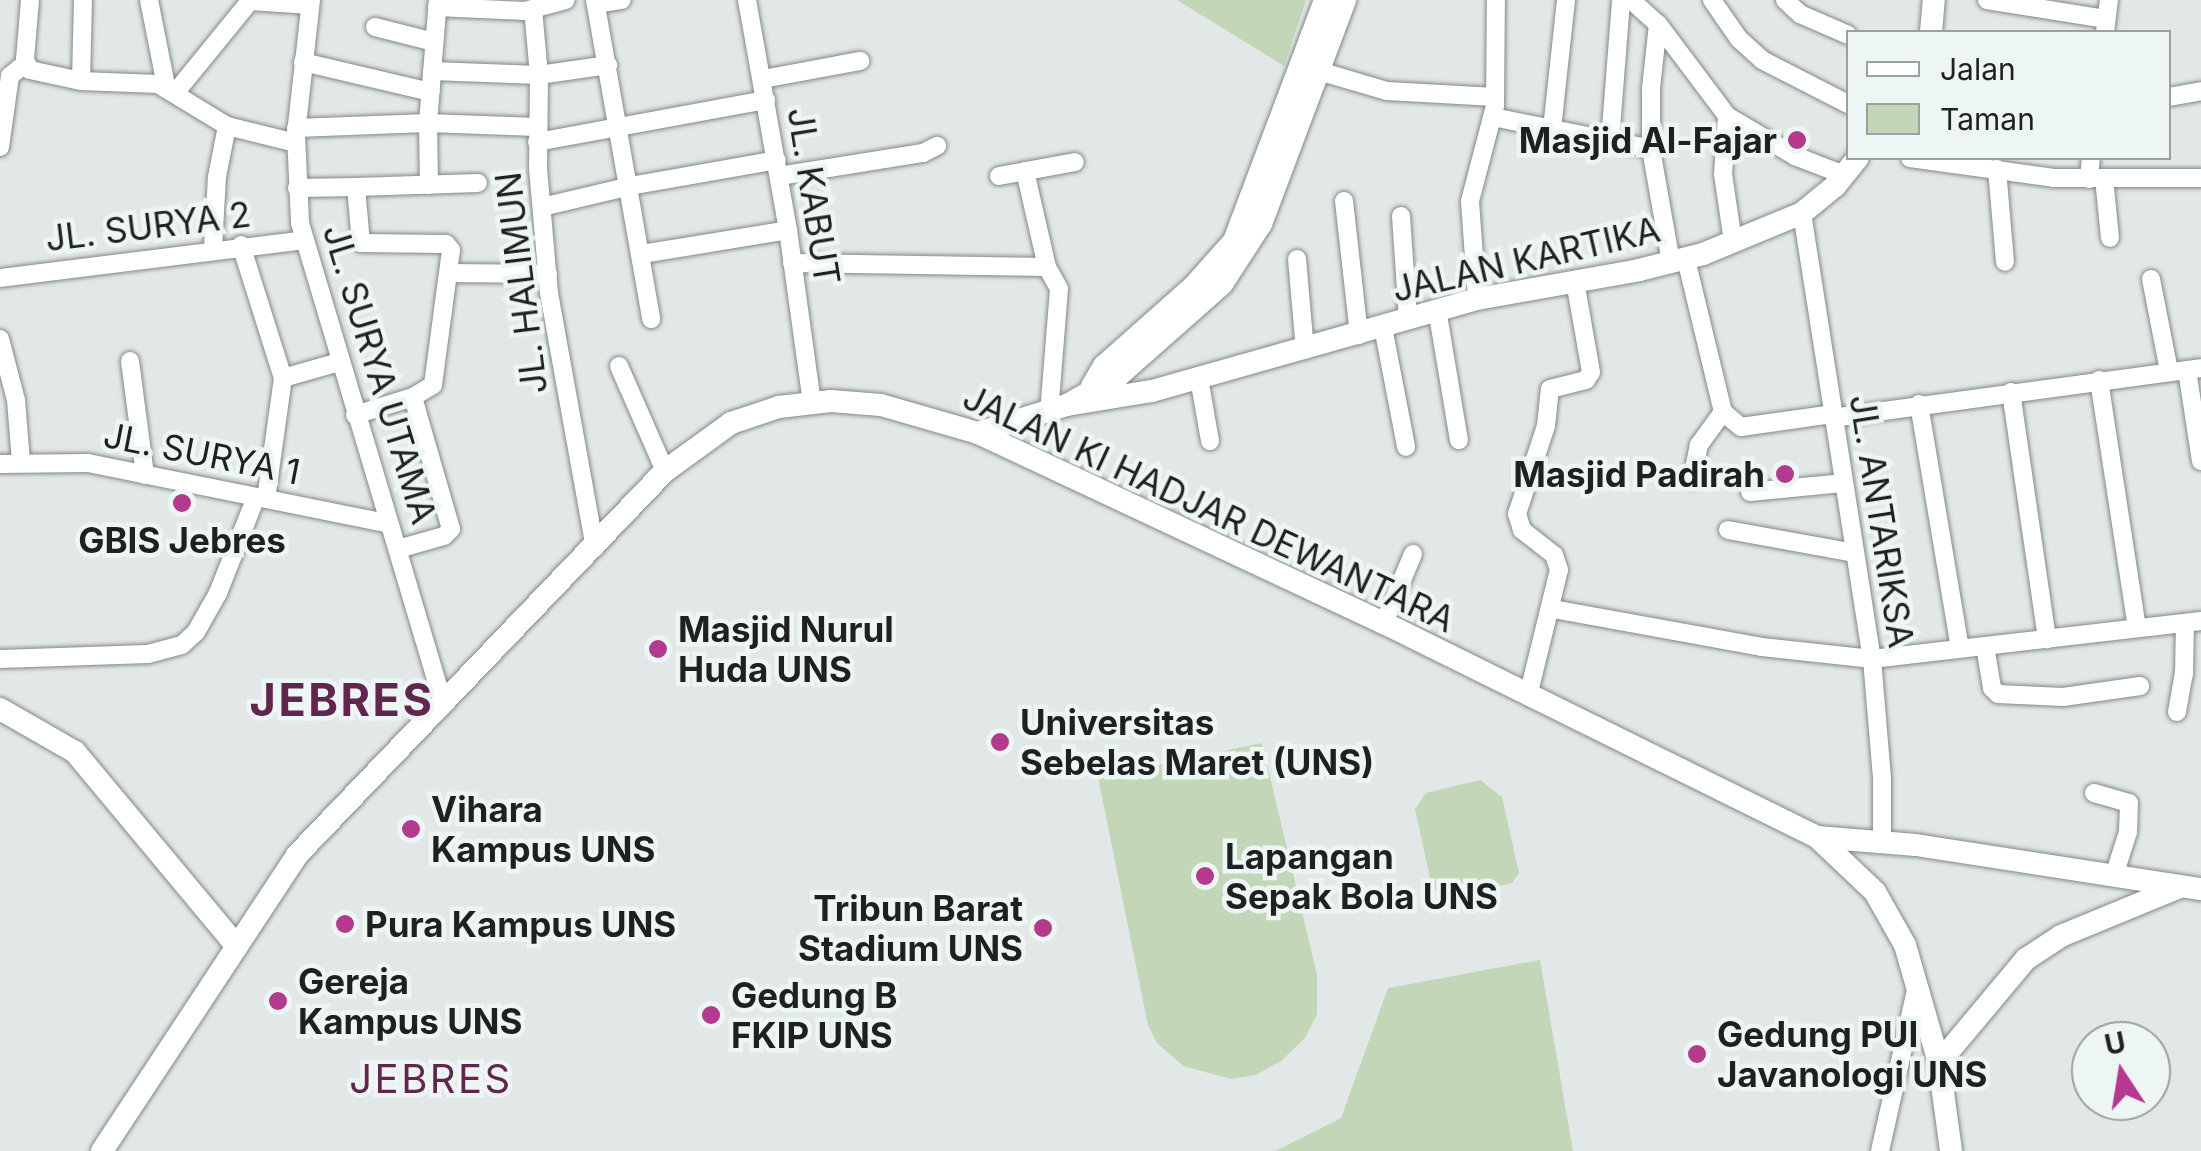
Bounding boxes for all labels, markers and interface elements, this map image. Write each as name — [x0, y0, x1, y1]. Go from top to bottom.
legend — [1846, 30, 2171, 160]
text: Jalan — [1940, 51, 2016, 87]
text: Taman — [1940, 101, 2035, 137]
street label: JL. KABUT — [779, 104, 849, 288]
place label: Masjid Al-Fajar — [1519, 119, 1777, 161]
marker: Masjid Al-Fajar — [1786, 129, 1808, 151]
street label: JL. HALIMUN — [487, 170, 555, 396]
street label: JL. SURYA 2 — [43, 193, 253, 259]
street label: JALAN KARTIKA — [1388, 208, 1664, 310]
street label: JL. SURYA UTAMA — [315, 219, 445, 529]
street label: JALAN KI HADJAR DEWANTARA — [957, 375, 1461, 641]
street label: JL. ANTARIKSA — [1841, 391, 1923, 651]
street label: JL. SURYA 1 — [100, 413, 304, 493]
place label: Masjid Padirah — [1513, 453, 1765, 495]
marker: Masjid Padirah — [1774, 463, 1796, 485]
marker: GBIS Jebres — [171, 492, 193, 514]
place label: GBIS Jebres — [78, 519, 286, 561]
place label: Masjid Nurul Huda UNS — [678, 608, 894, 690]
marker: Masjid Nurul Huda UNS — [647, 638, 669, 660]
district label: JEBRES — [250, 673, 434, 727]
place label: Universitas Sebelas Maret (UNS) — [1020, 701, 1374, 783]
marker: Universitas Sebelas Maret (UNS) — [989, 731, 1011, 753]
place label: Vihara Kampus UNS — [431, 788, 655, 870]
marker: Vihara Kampus UNS — [400, 818, 422, 840]
place label: Lapangan Sepak Bola UNS — [1225, 835, 1498, 917]
marker: Lapangan Sepak Bola UNS — [1194, 865, 1216, 887]
place label: Tribun Barat Stadium UNS — [798, 887, 1023, 969]
place label: Pura Kampus UNS — [365, 903, 676, 945]
marker: Pura Kampus UNS — [334, 913, 356, 935]
marker: Tribun Barat Stadium UNS — [1032, 917, 1054, 939]
place label: Gereja Kampus UNS — [298, 960, 522, 1042]
place label: Gedung B FKIP UNS — [731, 974, 897, 1056]
marker: Gereja Kampus UNS — [267, 990, 289, 1012]
marker: Gedung B FKIP UNS — [700, 1004, 722, 1026]
place label: Gedung PUI Javanologi UNS — [1717, 1013, 1987, 1095]
north arrow — [2071, 1021, 2171, 1121]
text: U — [2102, 1025, 2129, 1062]
marker: Gedung PUI Javanologi UNS — [1686, 1043, 1708, 1065]
district label: JEBRES — [349, 1055, 513, 1103]

